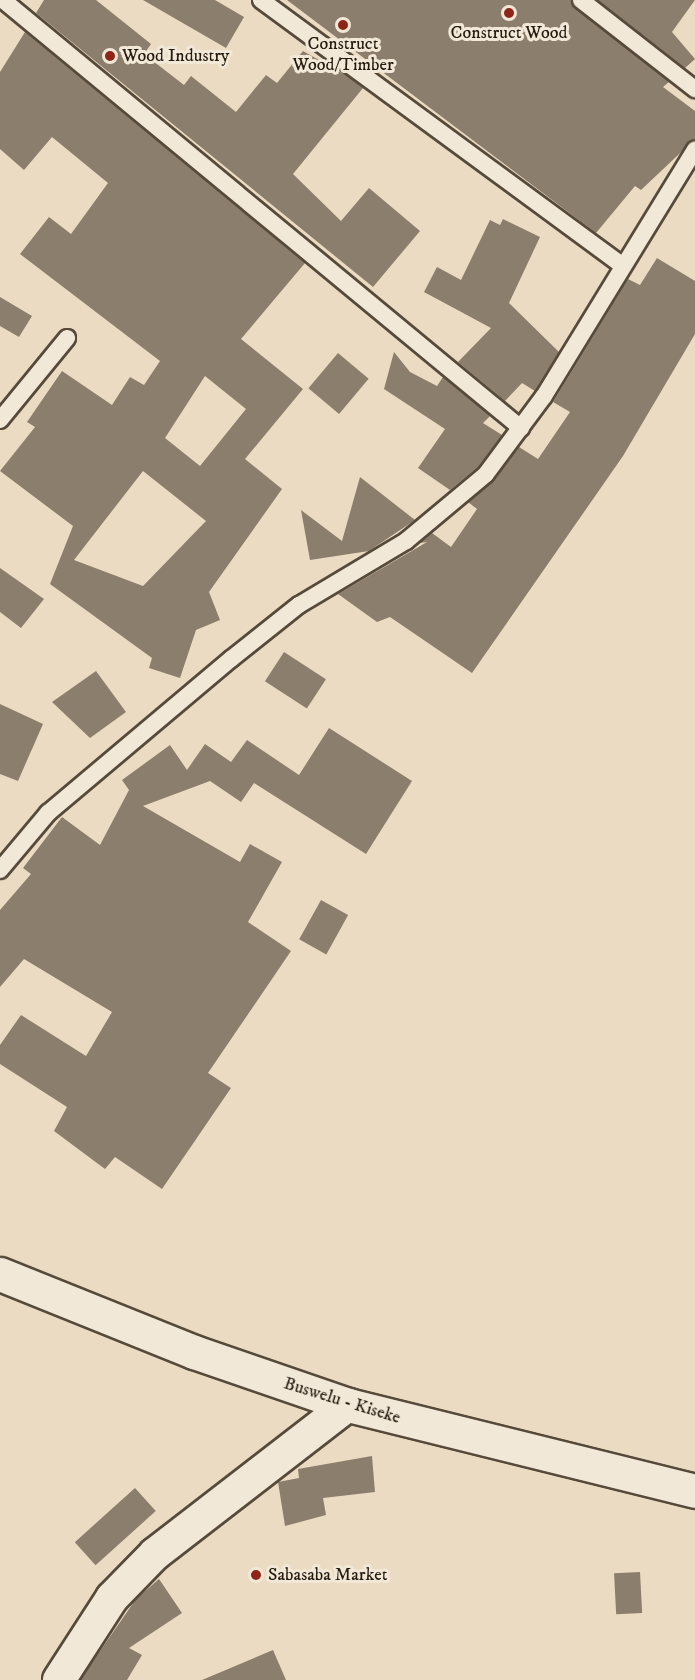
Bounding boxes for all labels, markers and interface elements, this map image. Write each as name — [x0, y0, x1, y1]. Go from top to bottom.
marker: Construct Wood — [502, 6, 516, 20]
marker: Construct Wood/Timber — [336, 18, 350, 32]
place label: Construct Wood — [451, 22, 567, 44]
place label: Construct Wood/Timber — [292, 34, 394, 76]
place label: Wood Industry — [122, 45, 229, 67]
marker: Wood Industry — [103, 49, 117, 63]
street label: Buswelu - Kiseke — [281, 1373, 403, 1429]
place label: Sabasaba Market — [268, 1564, 387, 1586]
marker: Sabasaba Market — [249, 1568, 263, 1582]

